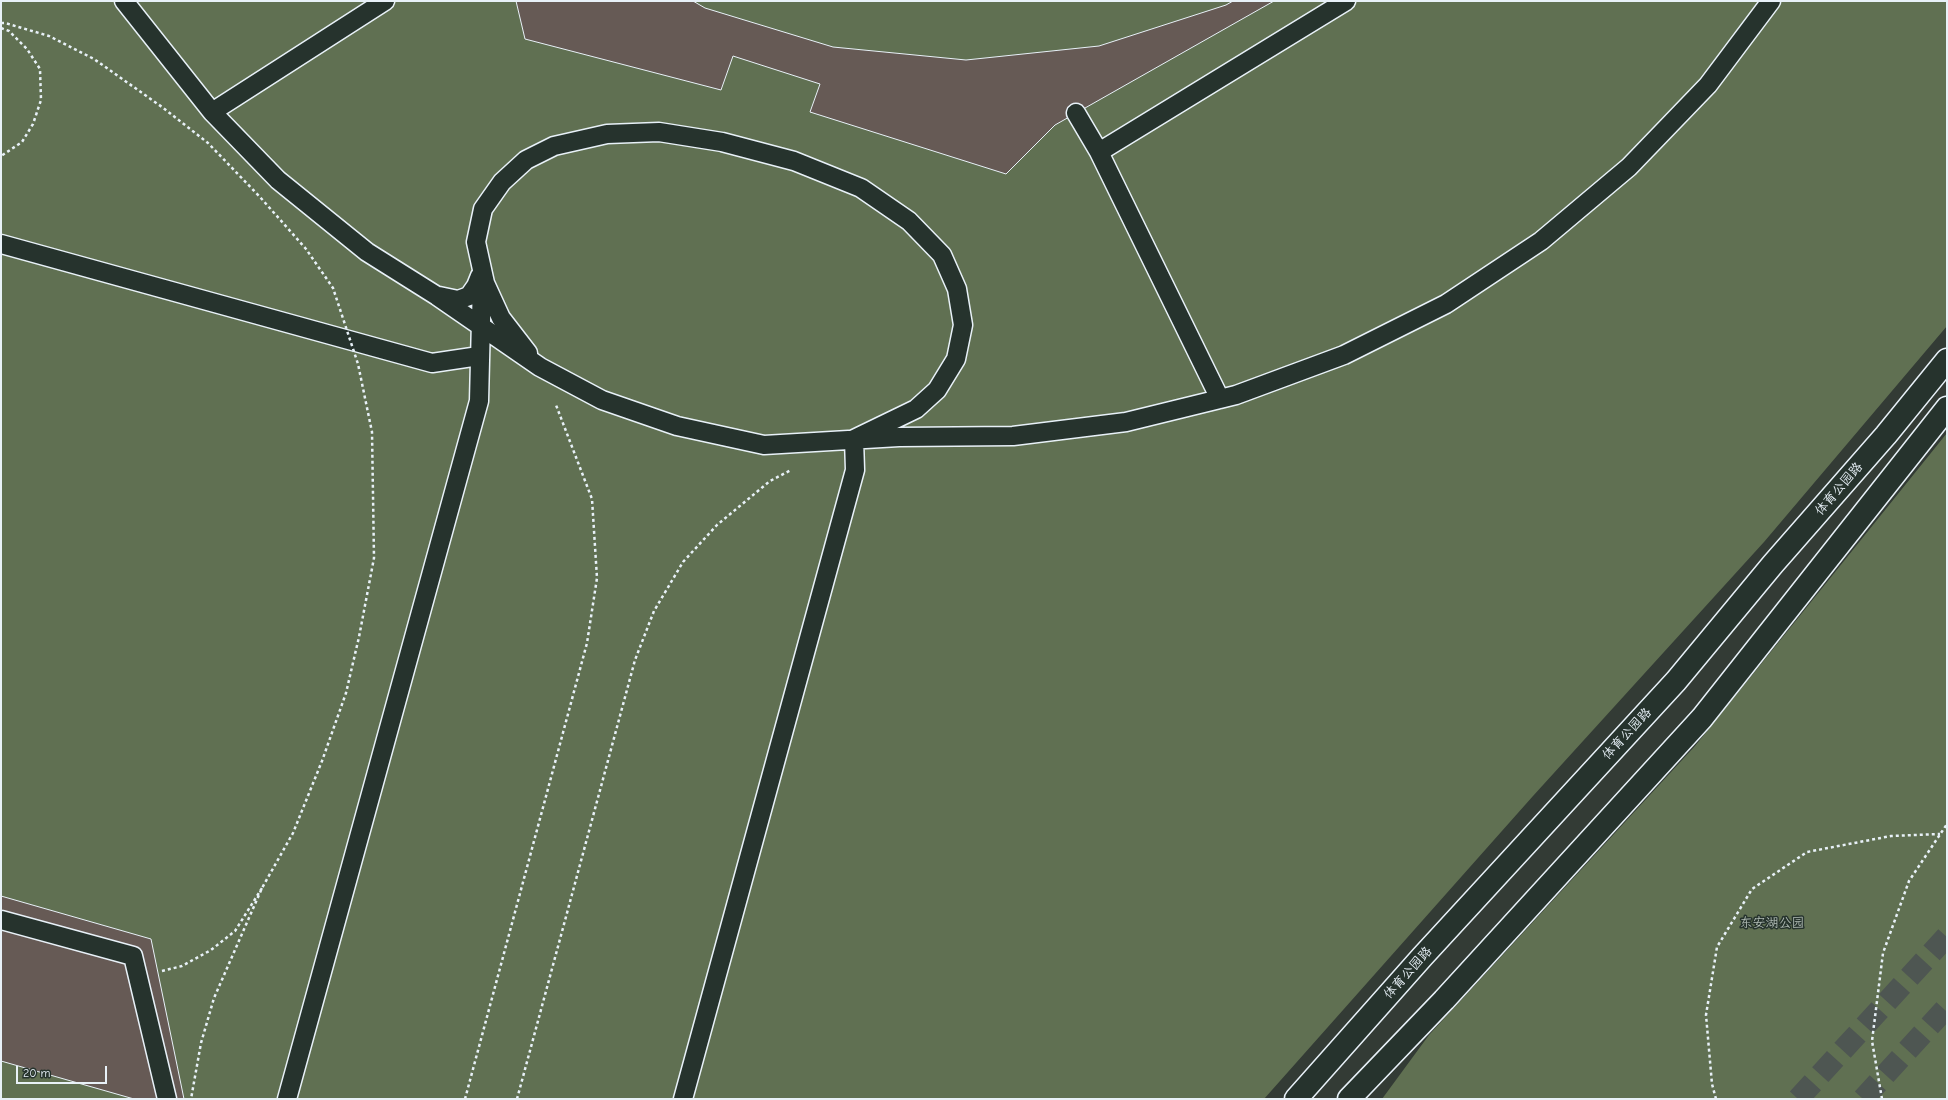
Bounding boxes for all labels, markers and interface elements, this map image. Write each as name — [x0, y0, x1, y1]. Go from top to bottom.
street label: 体育公园路 — [1812, 459, 1866, 519]
street label: 体育公园路 — [1599, 705, 1655, 763]
park label: 东安湖公园 — [1740, 915, 1804, 931]
street label: 体育公园路 — [1380, 944, 1436, 1002]
scale bar — [18, 1058, 109, 1084]
text: 20 m — [23, 1066, 51, 1080]

